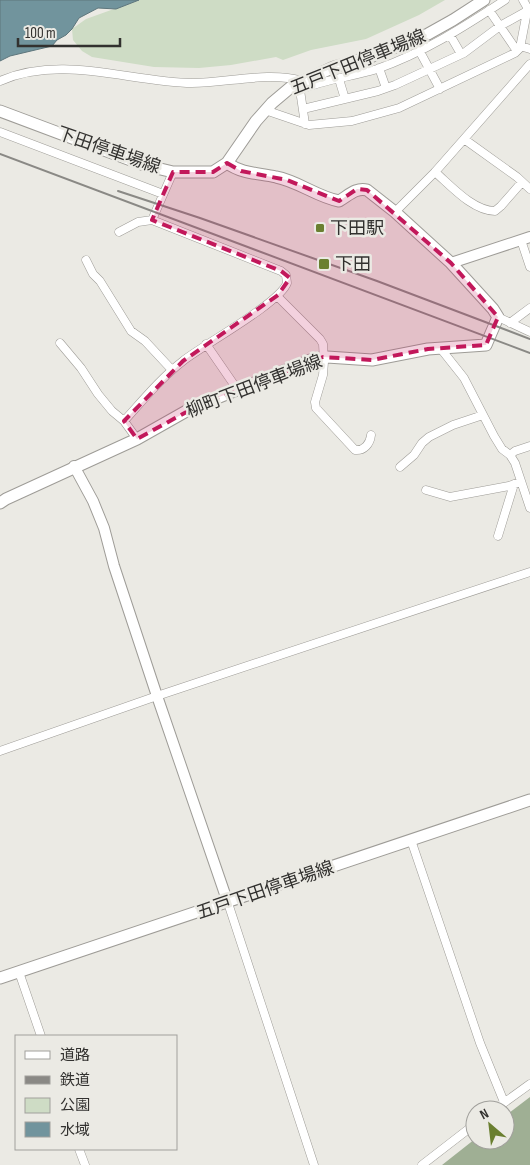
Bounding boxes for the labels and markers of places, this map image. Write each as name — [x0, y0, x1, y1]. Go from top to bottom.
place label: 下田駅 — [330, 218, 384, 239]
marker: 下田駅 — [314, 222, 326, 234]
place label: 下田 — [335, 254, 371, 275]
marker: 下田 — [317, 257, 331, 271]

